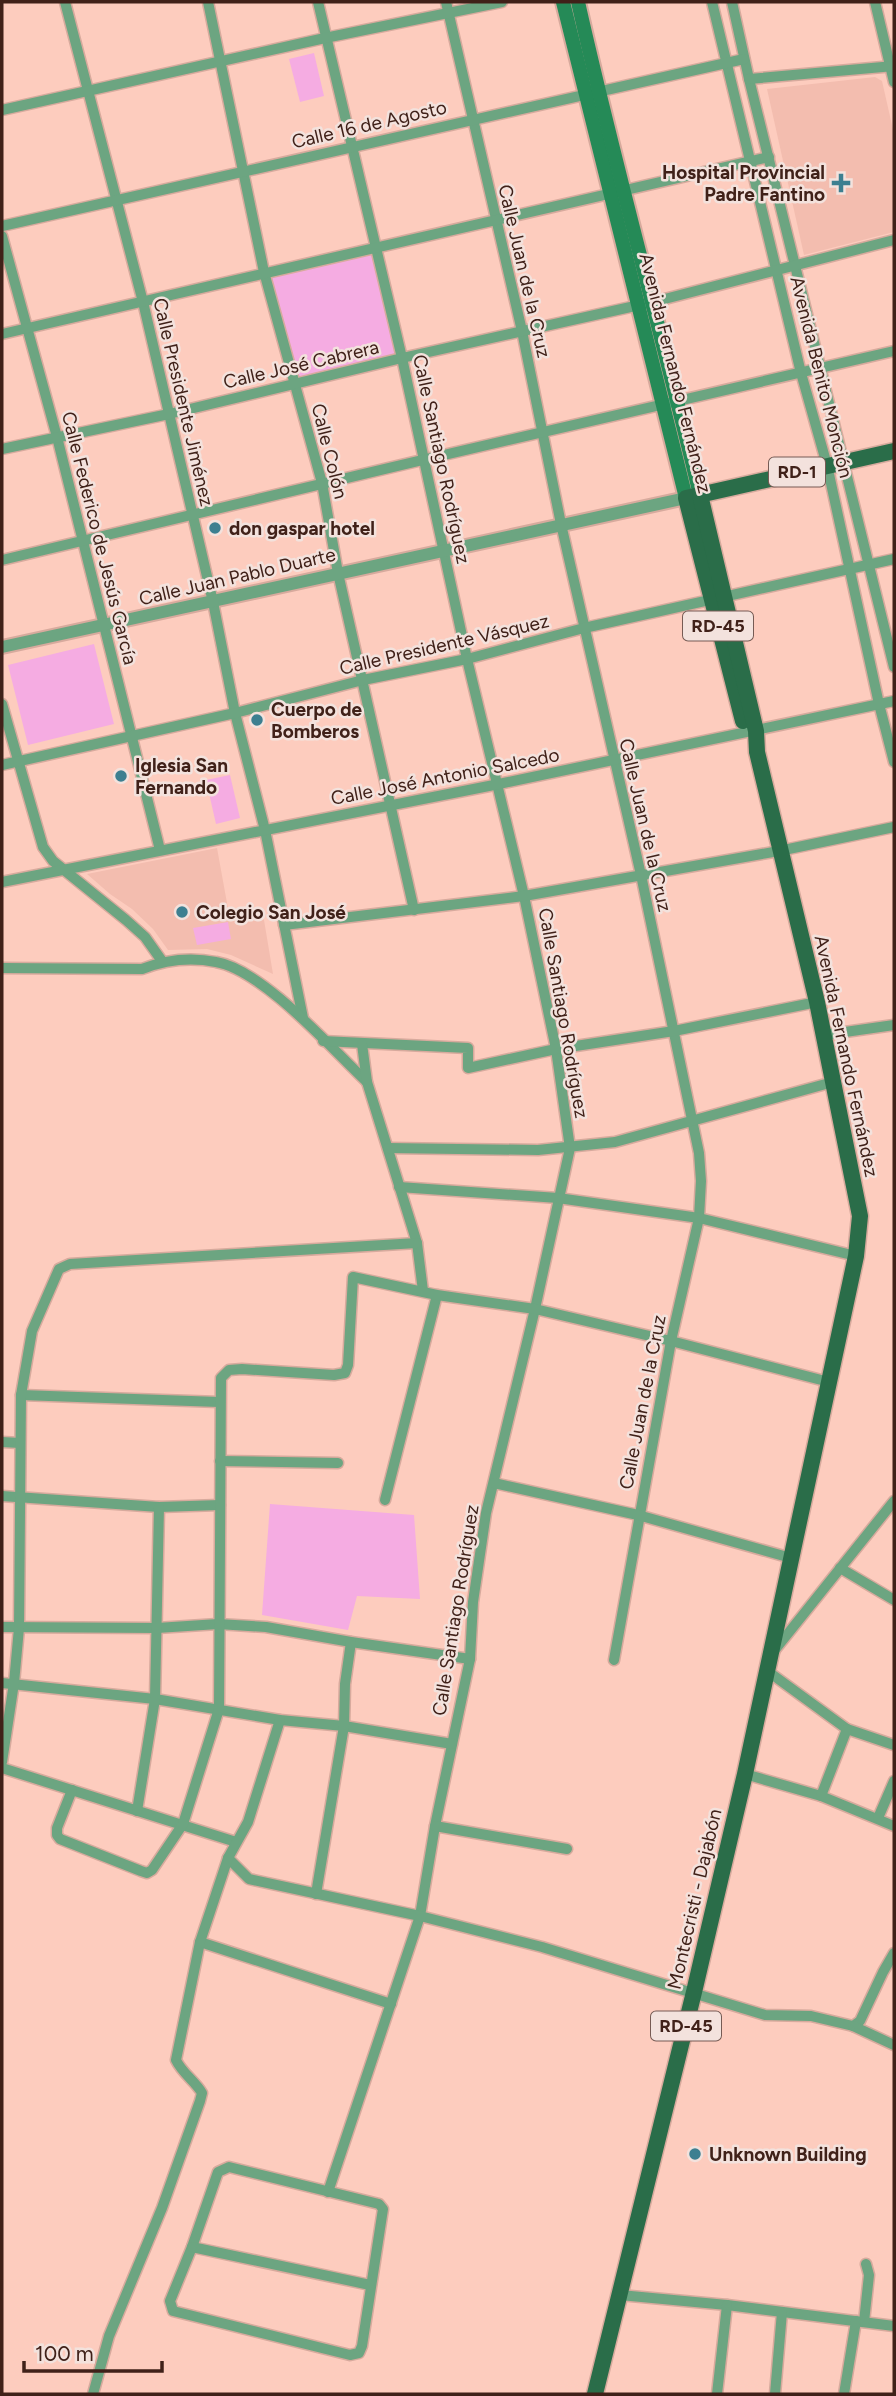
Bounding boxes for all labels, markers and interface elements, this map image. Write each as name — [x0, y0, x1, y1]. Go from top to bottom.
street label: Calle 16 de Agosto — [289, 95, 449, 153]
place label: Hospital Provincial Padre Fantino — [662, 161, 825, 206]
marker: Hospital Provincial Padre Fantino — [831, 173, 851, 193]
street label: Calle Juan de la Cruz — [493, 182, 556, 360]
street label: Avenida Fernando Fernández — [635, 251, 717, 496]
street label: Avenida Benito Monción — [785, 274, 858, 480]
street label: Calle Presidente Jiménez — [148, 296, 219, 509]
street label: Calle José Cabrera — [221, 335, 381, 394]
street label: Calle Santiago Rodríguez — [408, 352, 475, 566]
street label: Calle Colón — [307, 401, 352, 501]
street label: Calle Federico de Jesús García — [57, 409, 142, 667]
road number: RD-1 — [769, 458, 825, 486]
place label: don gaspar hotel — [229, 517, 375, 540]
marker: don gaspar hotel — [207, 520, 223, 536]
street label: Calle Juan Pablo Duarte — [137, 543, 338, 610]
street label: Calle Presidente Vásquez — [337, 609, 551, 680]
road number: RD-45 — [683, 612, 753, 640]
place label: Cuerpo de Bomberos — [271, 698, 363, 743]
marker: Cuerpo de Bomberos — [249, 712, 265, 728]
street label: Calle Juan de la Cruz — [614, 736, 677, 914]
street label: Calle José Antonio Salcedo — [329, 743, 561, 810]
place label: Iglesia San Fernando — [135, 754, 228, 799]
marker: Iglesia San Fernando — [113, 768, 129, 784]
place label: Colegio San José — [196, 901, 346, 924]
marker: Colegio San José — [174, 904, 190, 920]
street label: Calle Santiago Rodríguez — [534, 906, 593, 1120]
street label: Avenida Fernando Fernández — [810, 933, 883, 1179]
street label: Calle Juan de la Cruz — [614, 1313, 671, 1491]
street label: Calle Santiago Rodríguez — [427, 1503, 484, 1717]
street label: Montecristi - Dajabón — [663, 1807, 726, 1992]
road number: RD-45 — [651, 2012, 721, 2040]
place label: Unknown Building — [709, 2143, 867, 2166]
marker: Unknown Building — [687, 2146, 703, 2162]
scale bar — [24, 2330, 163, 2374]
text: 100 m — [35, 2341, 94, 2366]

